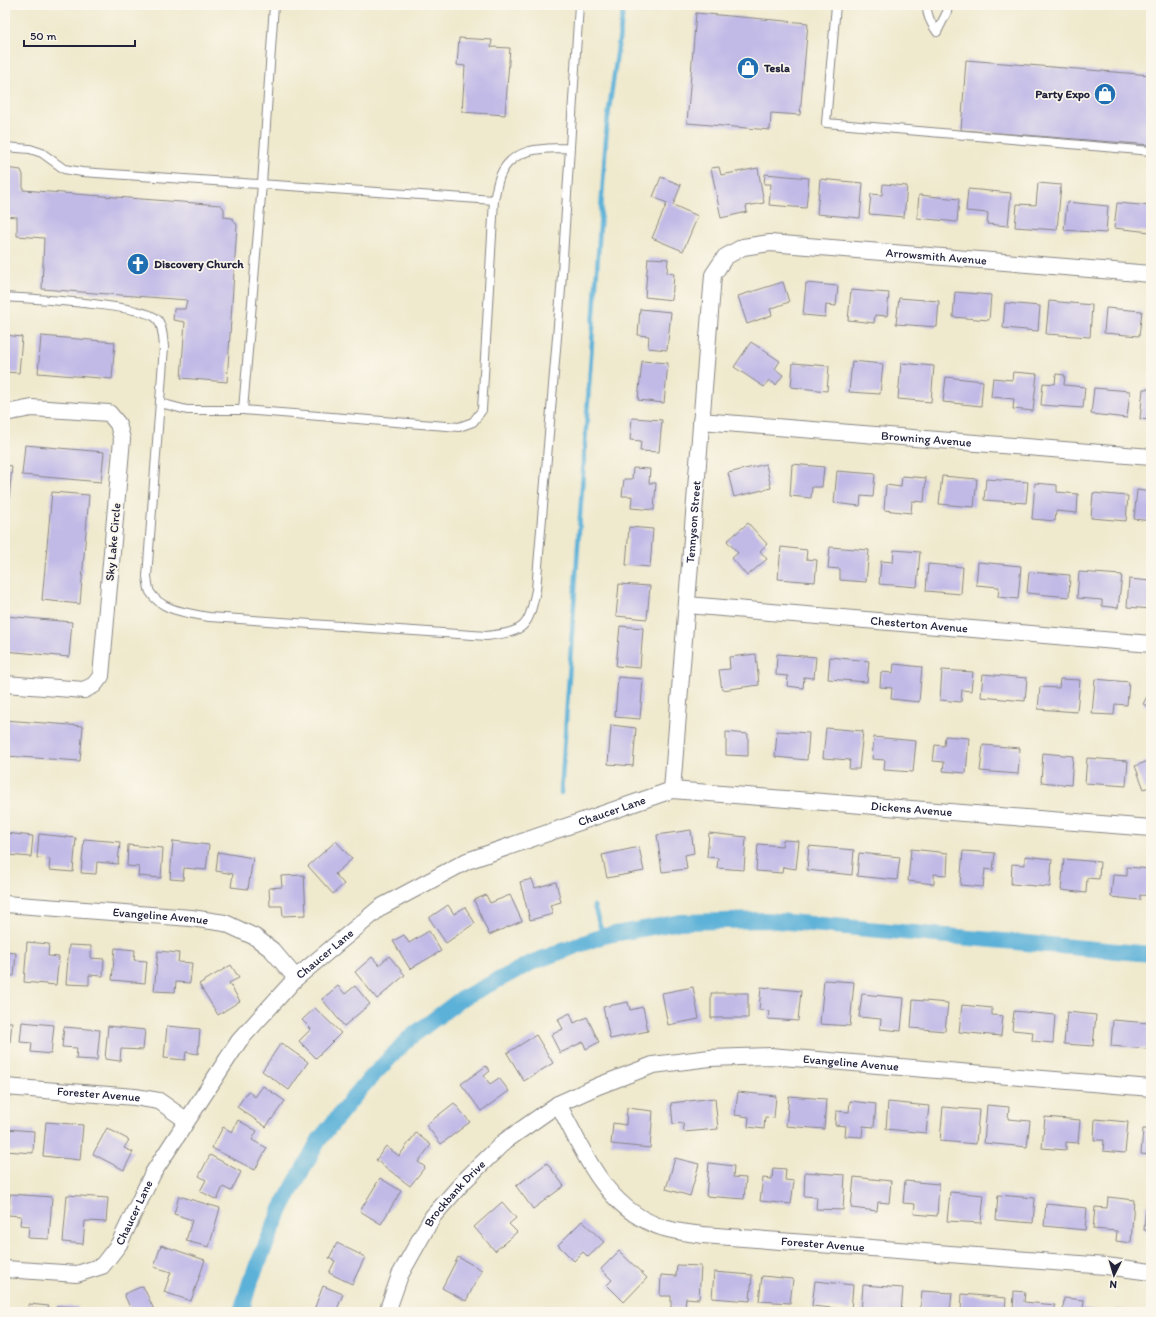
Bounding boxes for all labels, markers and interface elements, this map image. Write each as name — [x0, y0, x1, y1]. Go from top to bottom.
scale bar — [24, 22, 135, 48]
text: 50 m — [30, 29, 56, 43]
shop icon: Tesla — [735, 55, 761, 81]
place label: Tesla — [763, 61, 790, 75]
shop icon: Party Expo — [1092, 81, 1118, 107]
place label: Party Expo — [1035, 87, 1090, 102]
street label: Arrowsmith Avenue — [885, 245, 988, 268]
church icon: Discovery Church — [125, 251, 151, 277]
place label: Discovery Church — [154, 257, 244, 272]
street label: Browning Avenue — [881, 428, 972, 450]
street label: Tennyson Street — [683, 480, 704, 564]
street label: Sky Lake Circle — [103, 502, 123, 582]
street label: Chesterton Avenue — [870, 613, 969, 636]
street label: Chaucer Lane — [576, 793, 648, 829]
street label: Dickens Avenue — [870, 799, 953, 819]
street label: Evangeline Avenue — [112, 905, 210, 928]
street label: Chaucer Lane — [293, 926, 357, 982]
street label: Evangeline Avenue — [803, 1052, 900, 1074]
street label: Forester Avenue — [56, 1084, 142, 1105]
street label: Brockbank Drive — [421, 1157, 488, 1229]
street label: Chaucer Lane — [112, 1178, 156, 1247]
street label: Forester Avenue — [781, 1234, 865, 1254]
north arrow — [1094, 1255, 1134, 1295]
text: N — [1109, 1278, 1117, 1291]

